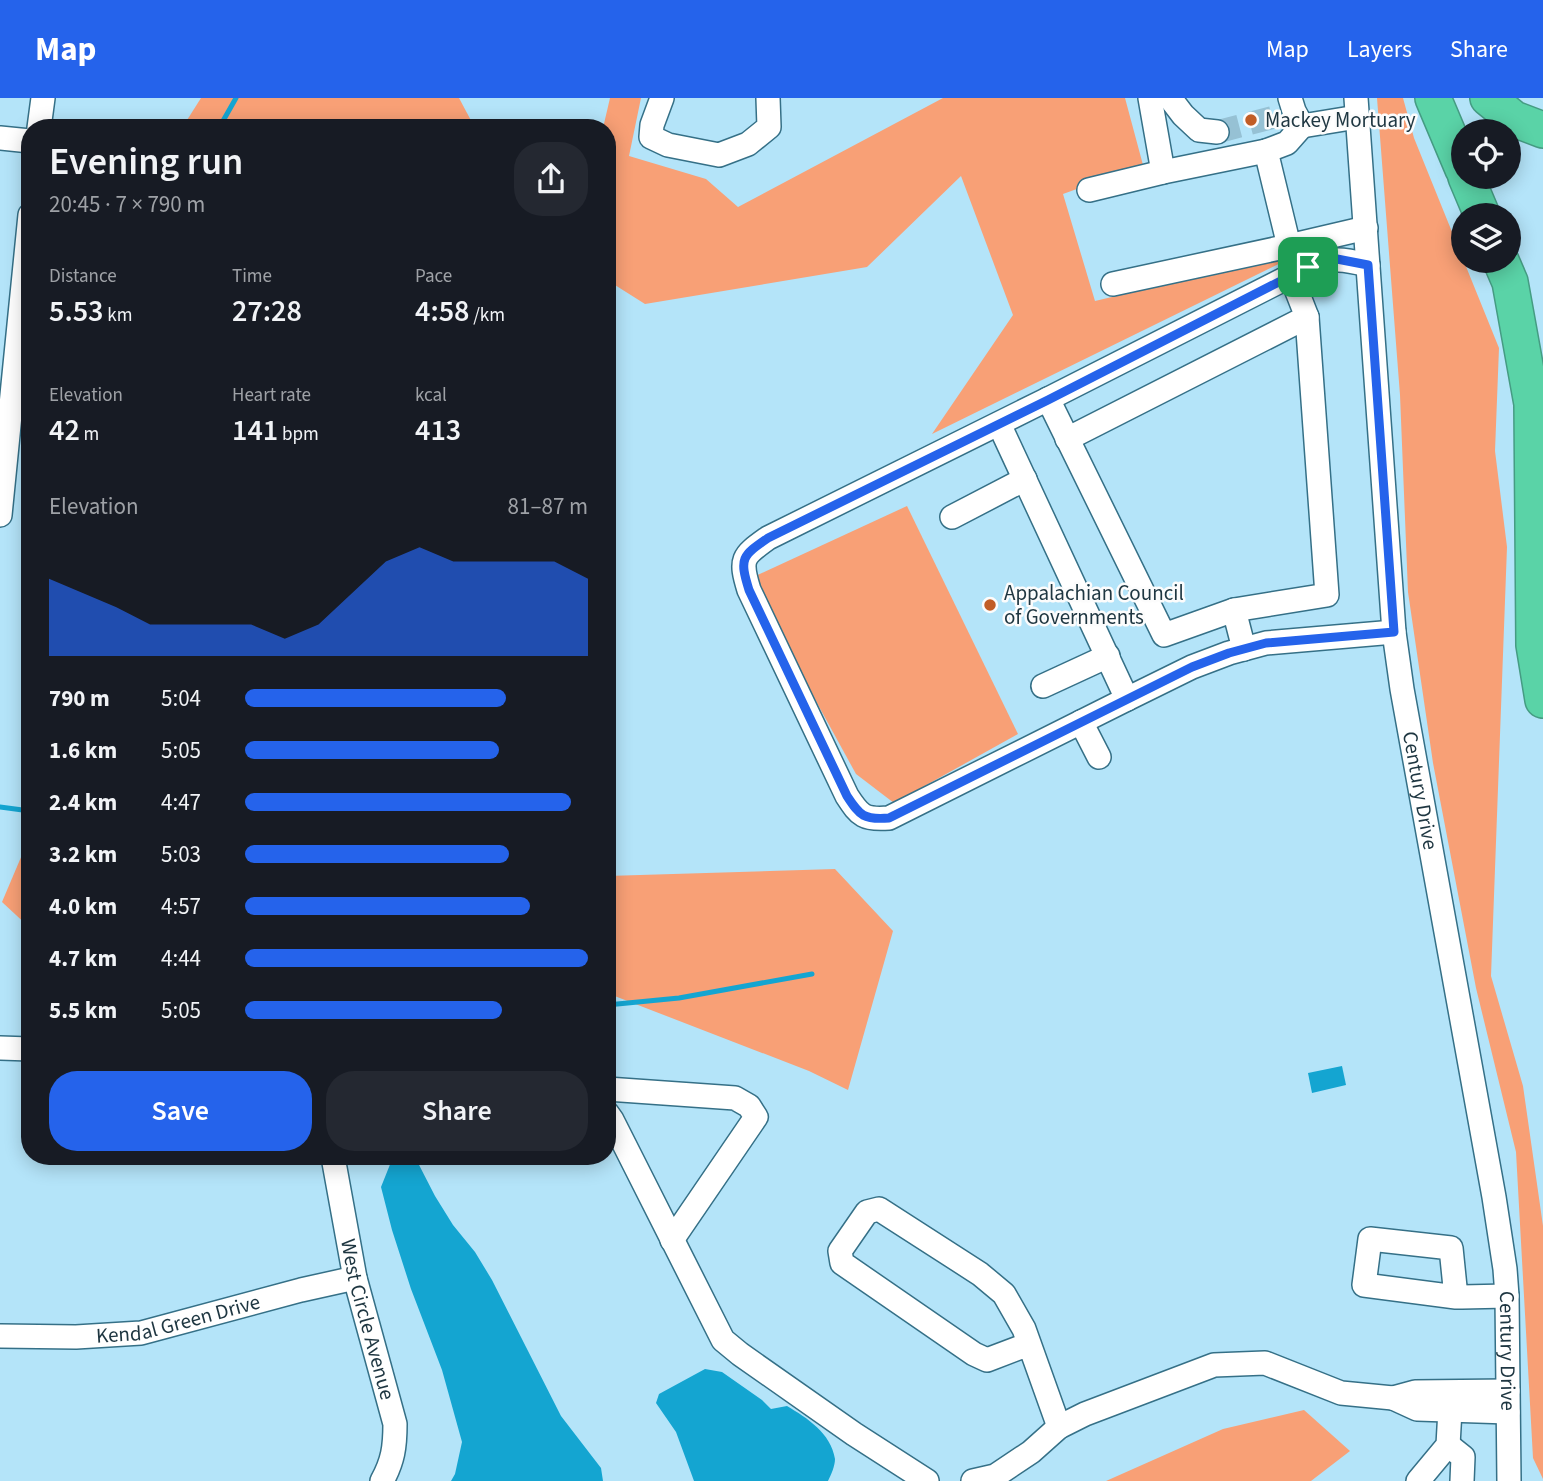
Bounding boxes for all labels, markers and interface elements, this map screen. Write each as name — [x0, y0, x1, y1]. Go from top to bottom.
text: Map — [35, 26, 96, 73]
text: Map — [1266, 32, 1309, 67]
text: Layers — [1347, 32, 1412, 67]
text: Share — [1450, 32, 1508, 67]
place label: Mackey Mortuary — [1265, 105, 1416, 135]
marker: Mackey Mortuary — [1243, 112, 1259, 128]
map controls — [1451, 119, 1521, 273]
button: locate — [1451, 119, 1521, 189]
text: Evening run — [49, 135, 243, 189]
button: share — [514, 142, 588, 216]
text: 20:45 · 7 × 790 m — [49, 188, 205, 221]
button: layers — [1451, 203, 1521, 273]
pin — [1278, 237, 1338, 297]
icon: arrive — [1289, 248, 1327, 286]
text: Distance — [49, 263, 117, 290]
text: Time — [232, 263, 272, 290]
text: Pace — [415, 263, 452, 290]
text: 5.53 — [49, 290, 103, 333]
text: 27:28 — [232, 290, 302, 333]
text: 4:58 — [415, 290, 469, 333]
text: km — [103, 302, 132, 329]
text: /km — [469, 302, 505, 329]
text: Elevation — [49, 382, 123, 409]
text: Heart rate — [232, 382, 311, 409]
text: kcal — [415, 382, 447, 409]
text: 42 — [49, 409, 80, 452]
text: 141 — [232, 409, 278, 452]
text: 413 — [415, 409, 461, 452]
text: m — [80, 421, 99, 448]
text: bpm — [278, 421, 319, 448]
text: Elevation — [49, 490, 139, 523]
text: 81–87 m — [508, 490, 588, 523]
place label: Appalachian Council of Governments — [1004, 578, 1184, 632]
marker: Appalachian Council of Governments — [982, 597, 998, 613]
text: 790 m — [49, 682, 110, 715]
text: 5:04 — [161, 682, 201, 715]
street label: Century Drive — [1395, 729, 1446, 852]
text: 1.6 km — [49, 734, 117, 767]
text: 5:05 — [161, 734, 201, 767]
text: 2.4 km — [49, 786, 117, 819]
text: 4:47 — [161, 786, 201, 819]
text: 3.2 km — [49, 838, 117, 871]
text: 5:03 — [161, 838, 201, 871]
text: 4.0 km — [49, 890, 117, 923]
text: 4:57 — [161, 890, 201, 923]
text: 4.7 km — [49, 942, 117, 975]
text: 4:44 — [161, 942, 201, 975]
text: 5.5 km — [49, 994, 117, 1027]
text: 5:05 — [161, 994, 201, 1027]
button: Save — [49, 1071, 312, 1151]
button: Share — [326, 1071, 588, 1151]
street label: West Circle Avenue — [333, 1236, 403, 1403]
street label: Kendal Green Drive — [95, 1287, 264, 1351]
street label: Century Drive — [1492, 1291, 1523, 1411]

